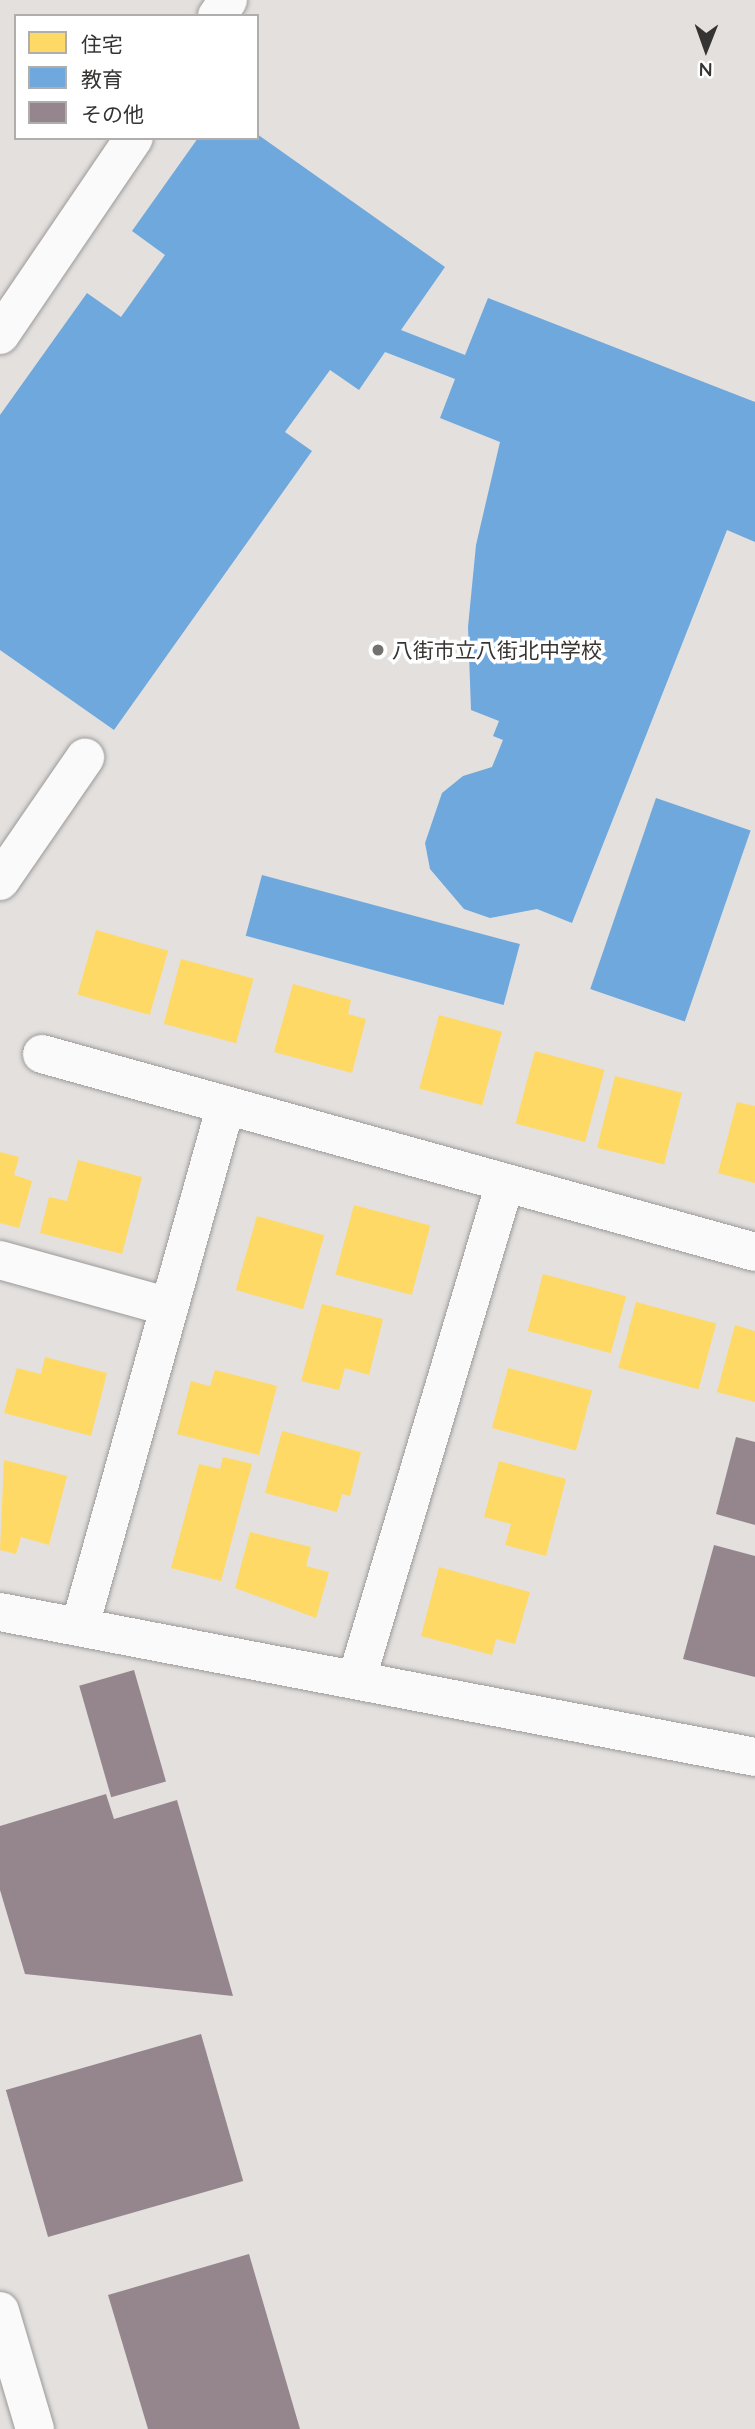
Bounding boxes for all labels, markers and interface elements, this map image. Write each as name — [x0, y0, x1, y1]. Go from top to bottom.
legend — [14, 14, 259, 140]
north arrow — [671, 14, 741, 84]
text: 住宅 — [81, 31, 123, 57]
text: N — [698, 58, 713, 82]
text: 教育 — [81, 66, 123, 92]
text: その他 — [81, 101, 144, 127]
place label: 八街市立八街北中学校 — [392, 637, 602, 663]
marker: 八街市立八街北中学校 — [370, 642, 386, 658]

